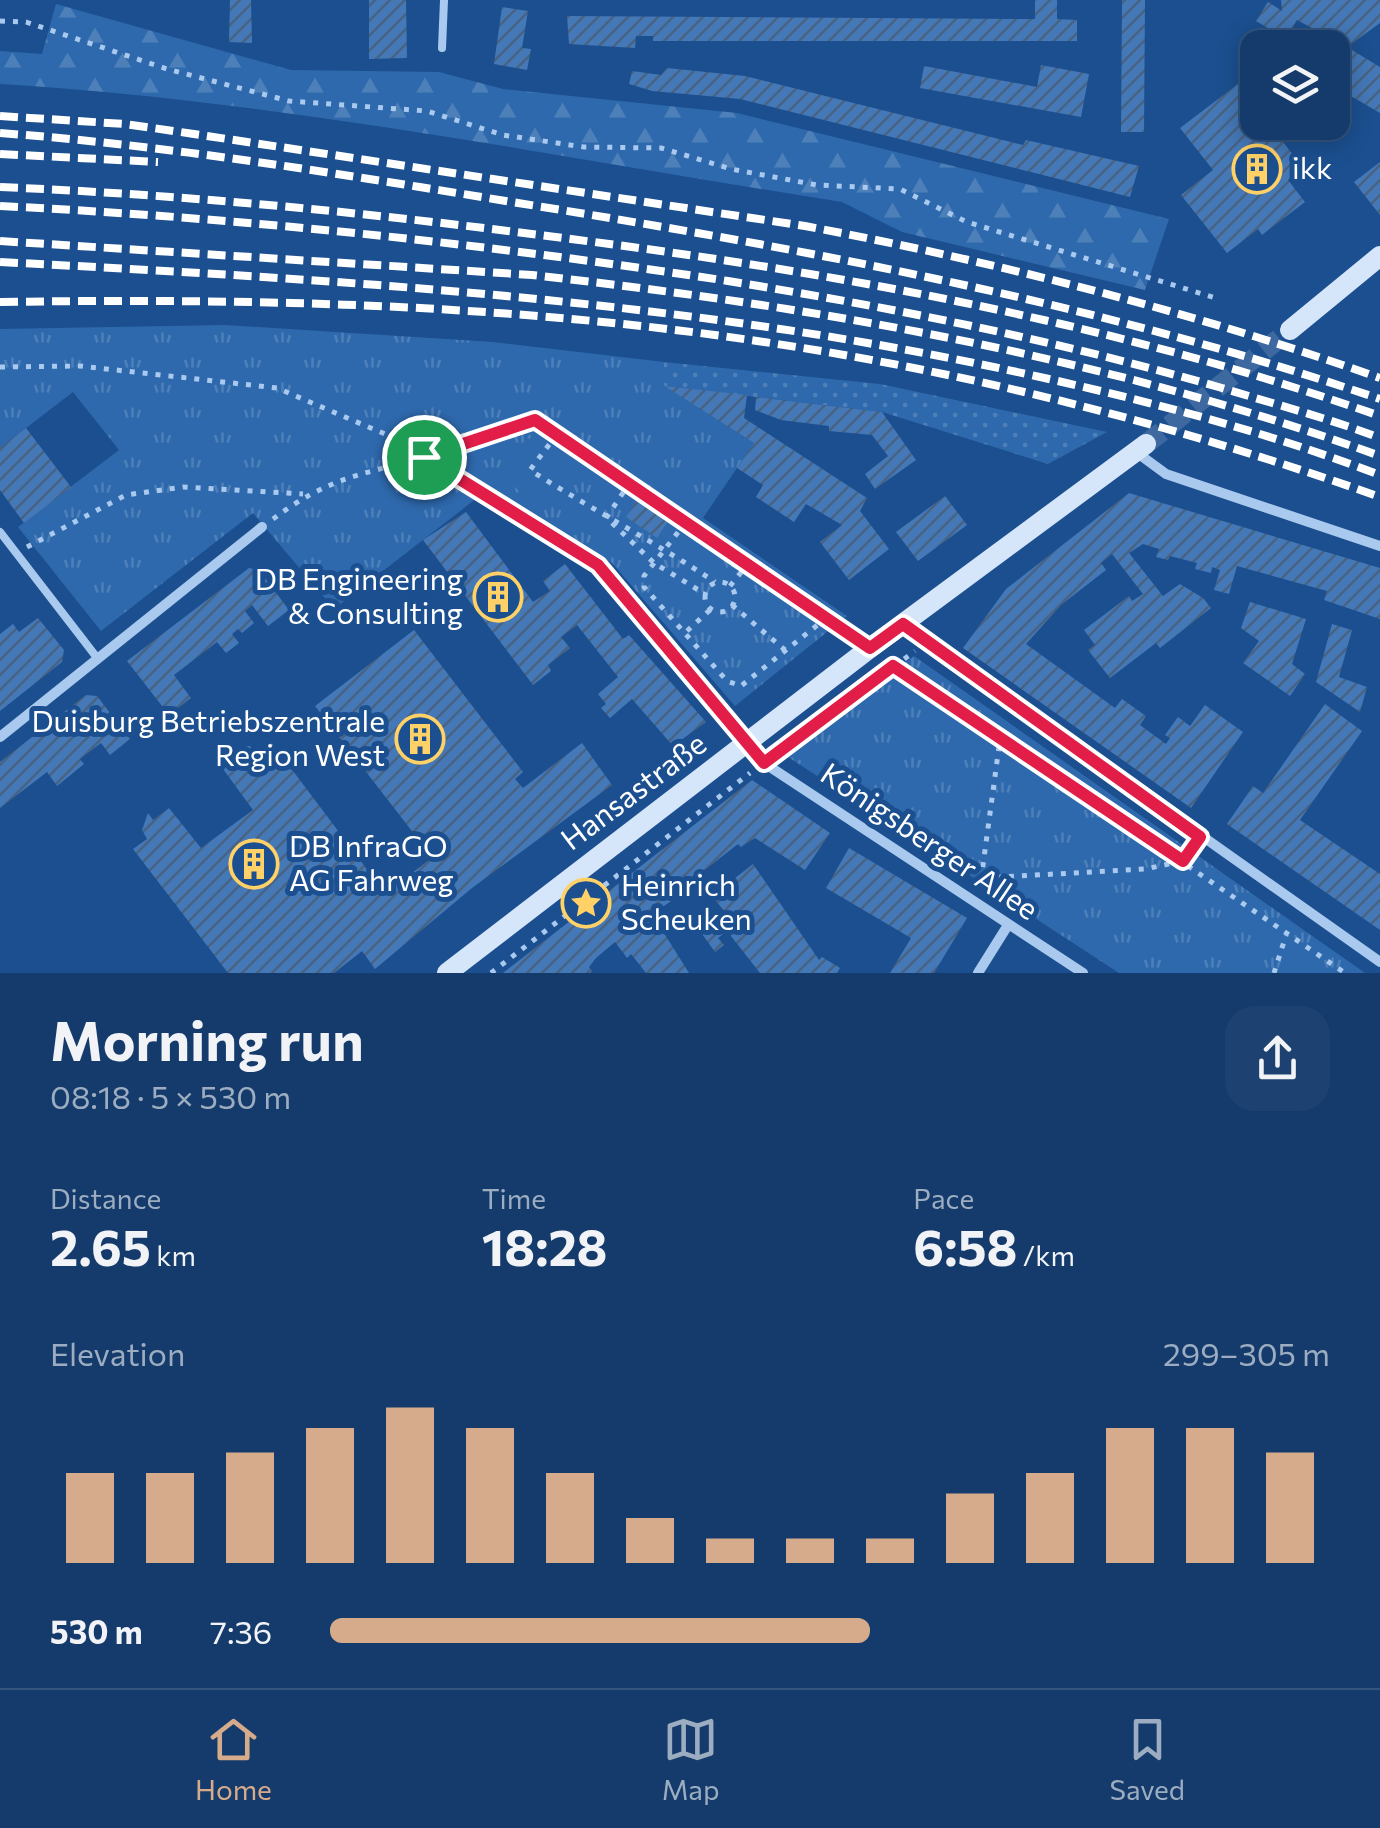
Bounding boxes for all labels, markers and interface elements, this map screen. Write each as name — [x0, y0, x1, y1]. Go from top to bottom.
map controls — [1240, 30, 1350, 140]
button: layers — [1240, 30, 1350, 140]
building icon: ikk — [1231, 143, 1283, 195]
place label: ikk — [1292, 148, 1332, 185]
pin — [382, 415, 467, 500]
icon: arrive — [397, 430, 452, 485]
place label: DB Engineering & Consulting — [255, 559, 463, 630]
building icon: DB Engineering & Consulting — [472, 571, 524, 623]
place label: Duisburg Betriebszentrale Region West — [31, 701, 385, 772]
building icon: Duisburg Betriebszentrale Region West — [394, 713, 446, 765]
street label: Hansastraße — [553, 723, 712, 857]
street label: Königsberger Allee — [815, 753, 1046, 926]
place label: DB InfraGO AG Fahrweg — [289, 826, 454, 897]
building icon: DB InfraGO AG Fahrweg — [228, 838, 280, 890]
place label: Heinrich Scheuken — [621, 865, 752, 936]
place icon: Heinrich Scheuken — [560, 877, 612, 929]
text: Morning run — [50, 1005, 364, 1072]
button: share — [1225, 1006, 1330, 1111]
text: 08:18 · 5 × 530 m — [50, 1076, 291, 1116]
text: Distance — [50, 1181, 161, 1215]
text: Time — [482, 1181, 546, 1215]
text: Pace — [913, 1181, 974, 1215]
text: 2.65 — [50, 1215, 151, 1276]
text: 18:28 — [482, 1215, 608, 1276]
text: 6:58 — [913, 1215, 1017, 1276]
text: km — [151, 1238, 196, 1272]
text: /km — [1017, 1238, 1075, 1272]
text: Elevation — [50, 1333, 185, 1373]
text: 299–305 m — [1163, 1333, 1330, 1373]
text: 530 m — [50, 1611, 143, 1651]
text: 7:36 — [210, 1611, 272, 1651]
tab: Home — [195, 1712, 272, 1806]
tab: Map — [662, 1712, 720, 1806]
tab: Saved — [1109, 1712, 1185, 1806]

